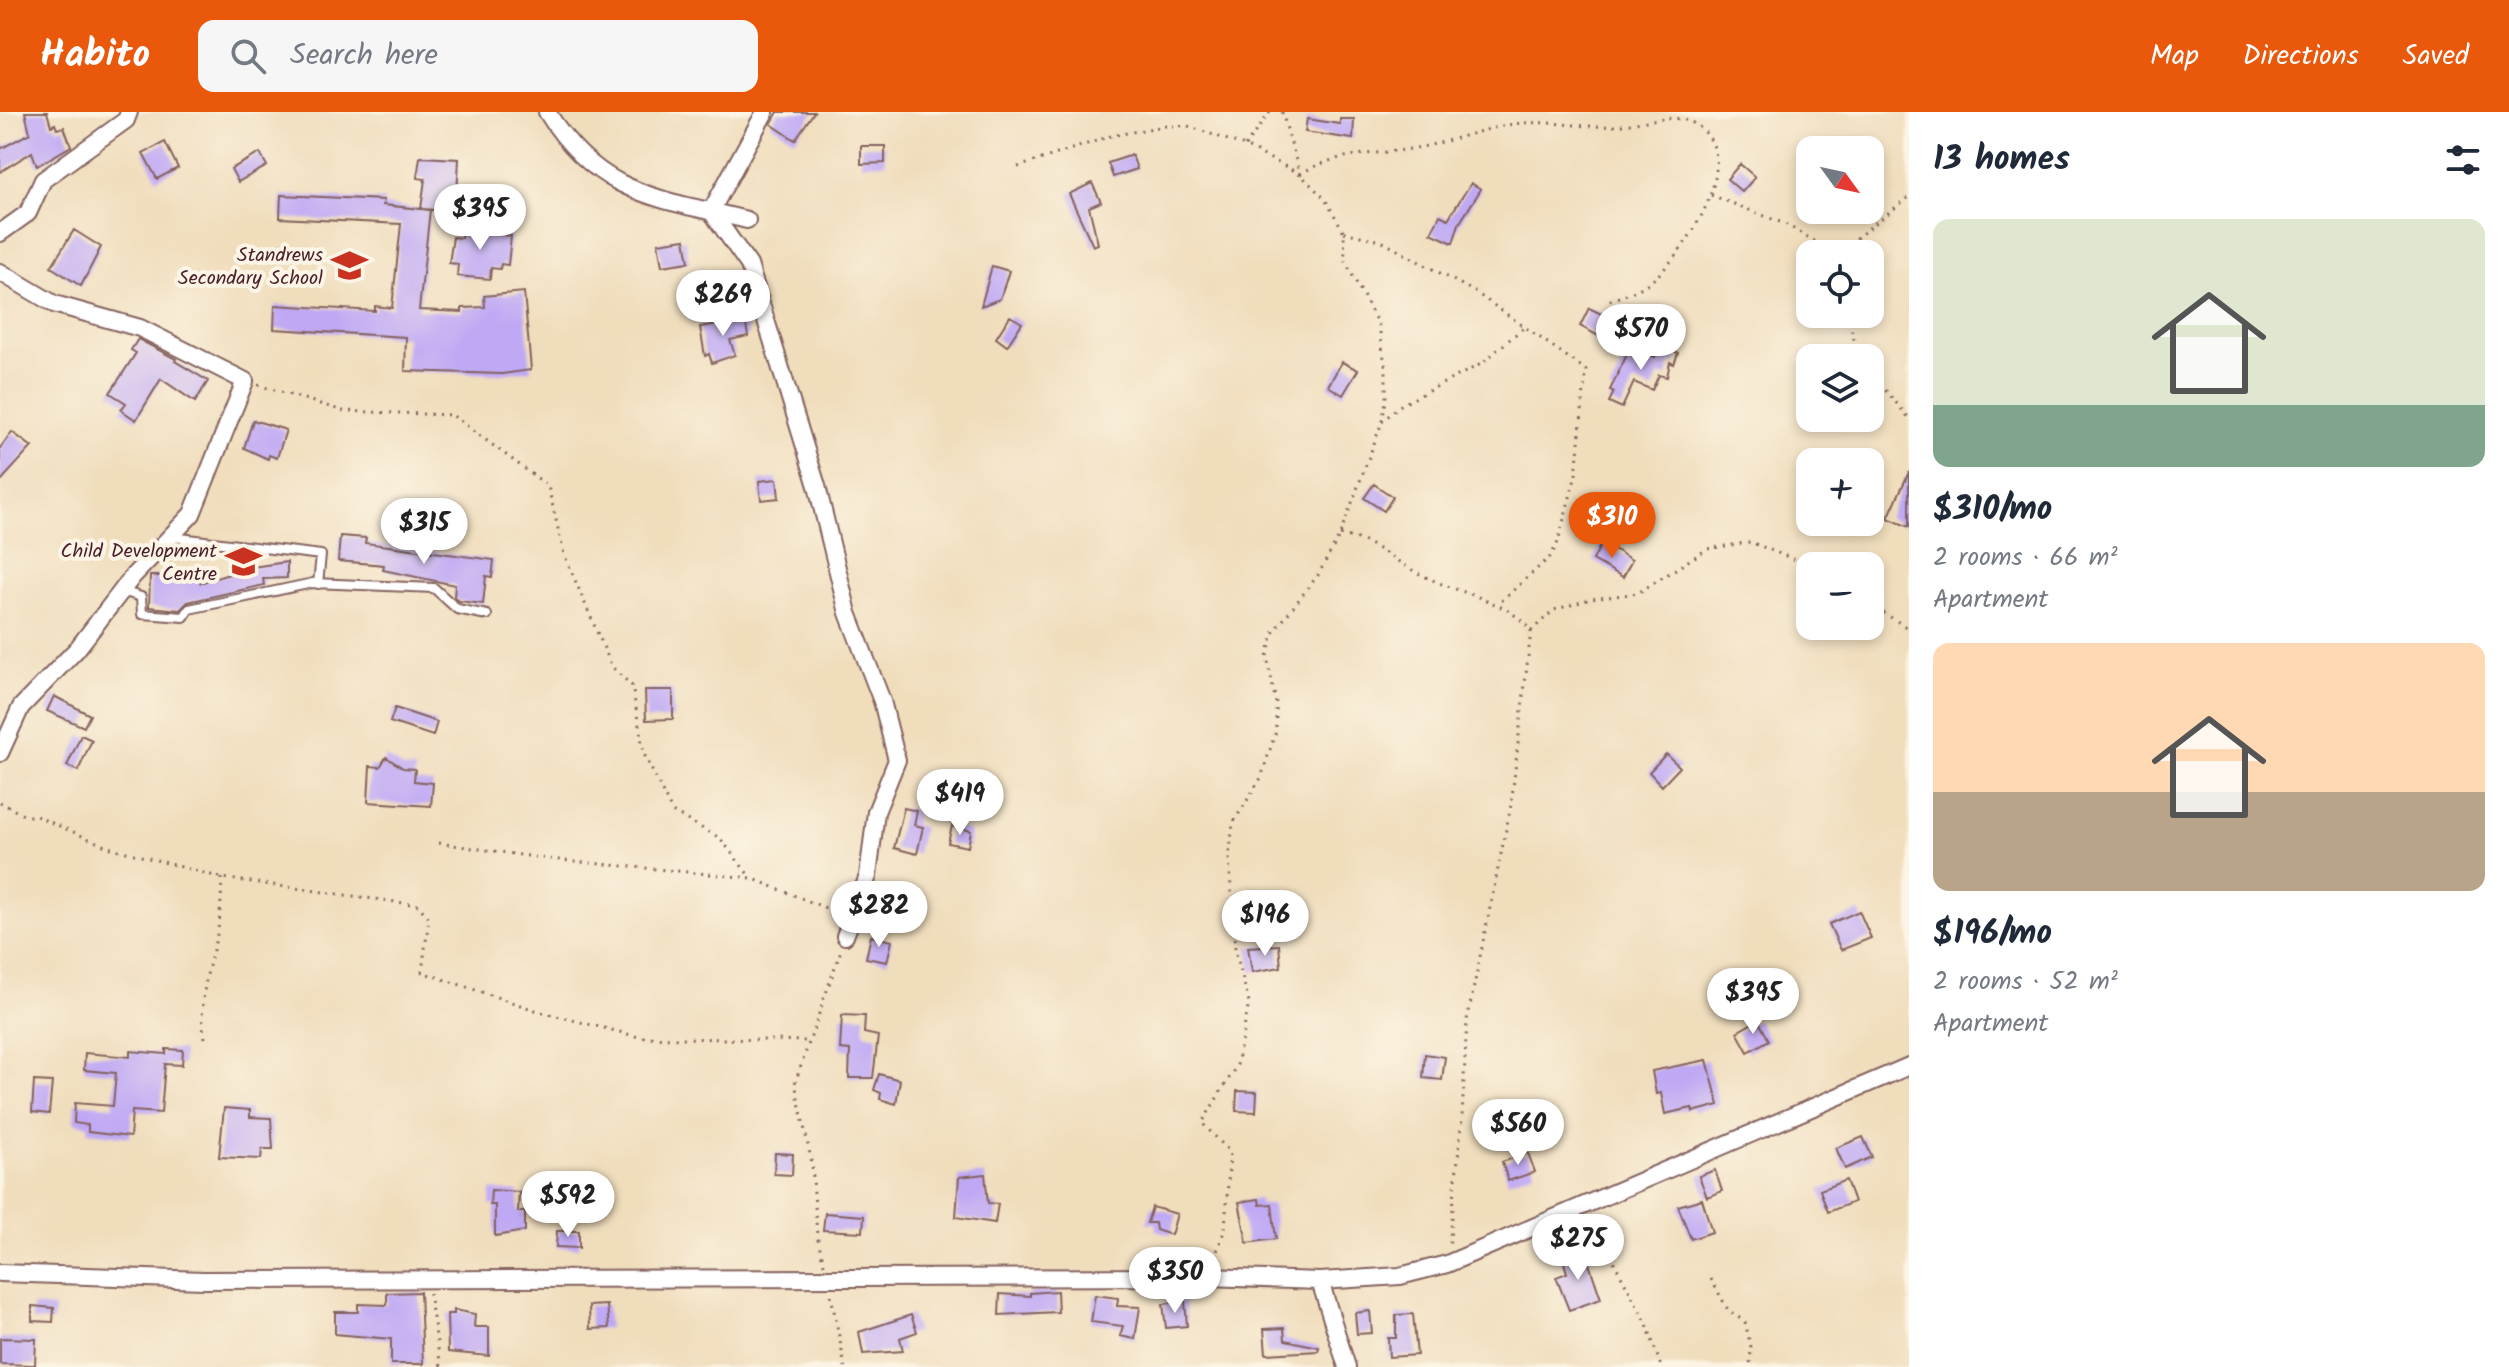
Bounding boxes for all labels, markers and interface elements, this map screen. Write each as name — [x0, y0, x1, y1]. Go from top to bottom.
search box — [198, 20, 758, 92]
text: Habito — [40, 26, 150, 86]
text: Search here — [290, 32, 438, 80]
icon: search — [226, 34, 270, 78]
text: Map — [2150, 34, 2199, 79]
text: Directions — [2243, 34, 2359, 79]
text: Saved — [2403, 34, 2469, 79]
text: 13 homes — [1933, 133, 2070, 187]
north arrow — [1796, 136, 1884, 224]
map controls — [1796, 136, 1884, 640]
icon: filters — [2441, 138, 2485, 182]
pin: $395 — [433, 184, 527, 252]
text: $395 — [452, 189, 508, 231]
place label: Standrews Secondary School — [178, 240, 323, 295]
button: locate — [1796, 240, 1884, 328]
school or university icon: Standrews Secondary School — [330, 246, 368, 284]
pin: $269 — [676, 270, 770, 338]
icon: home — [2137, 271, 2281, 415]
text: $269 — [694, 275, 752, 317]
pin: $570 — [1594, 304, 1688, 372]
text: $570 — [1614, 309, 1668, 351]
button: layers — [1796, 344, 1884, 432]
button: + — [1796, 448, 1884, 536]
text: $310/mo — [1933, 483, 2052, 537]
pin: $310 — [1565, 492, 1659, 560]
text: $310 — [1587, 497, 1637, 539]
pin: $315 — [377, 498, 471, 566]
text: $315 — [399, 503, 449, 545]
place label: Child Development Centre — [60, 536, 217, 591]
text: 2 rooms · 66 m² — [1933, 537, 2118, 579]
school or university icon: Child Development Centre — [224, 542, 262, 580]
button: − — [1796, 552, 1884, 640]
text: Apartment — [1933, 579, 2048, 621]
icon: home — [2137, 695, 2281, 839]
pin: $419 — [913, 769, 1007, 837]
text: $419 — [935, 774, 985, 816]
pin: $282 — [832, 881, 926, 949]
text: $282 — [848, 886, 910, 928]
pin: $196 — [1218, 890, 1312, 958]
text: $196 — [1240, 895, 1290, 937]
text: $196/mo — [1933, 907, 2052, 961]
text: 2 rooms · 52 m² — [1933, 961, 2118, 1003]
pin: $395 — [1706, 968, 1800, 1036]
text: $395 — [1725, 973, 1781, 1015]
text: Apartment — [1933, 1003, 2048, 1045]
pin: $560 — [1471, 1099, 1565, 1167]
text: $560 — [1490, 1104, 1546, 1146]
pin: $592 — [521, 1171, 615, 1239]
text: $592 — [540, 1176, 596, 1218]
pin: $275 — [1531, 1214, 1625, 1282]
text: $275 — [1550, 1219, 1606, 1261]
pin: $350 — [1128, 1247, 1222, 1315]
text: $350 — [1147, 1252, 1203, 1294]

